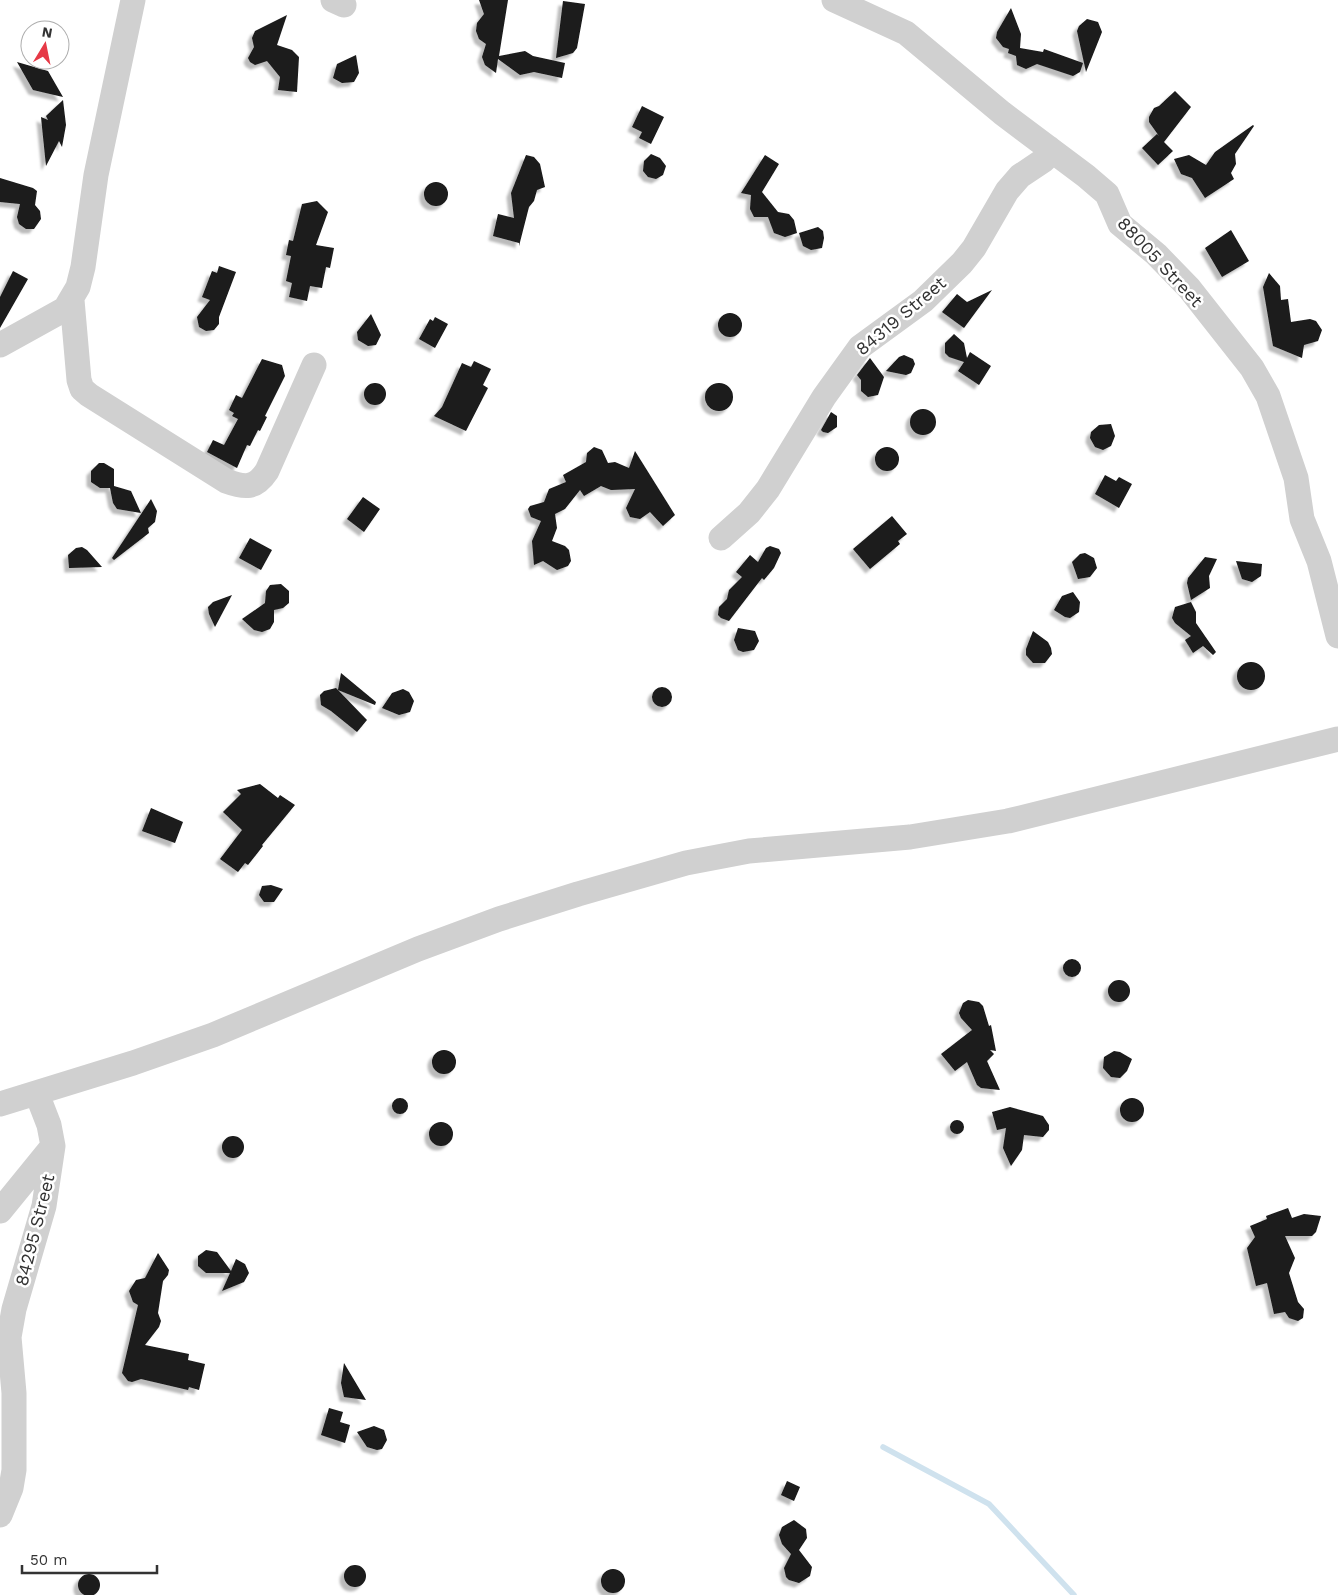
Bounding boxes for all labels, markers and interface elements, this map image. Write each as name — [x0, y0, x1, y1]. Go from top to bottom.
north arrow — [20, 20, 70, 70]
text: N — [41, 23, 54, 41]
street label: 88005 Street — [1113, 212, 1208, 311]
street label: 84319 Street — [851, 272, 950, 359]
street label: 84295 Street — [10, 1171, 59, 1288]
scale bar — [22, 1542, 158, 1574]
text: 50 m — [30, 1551, 67, 1569]

